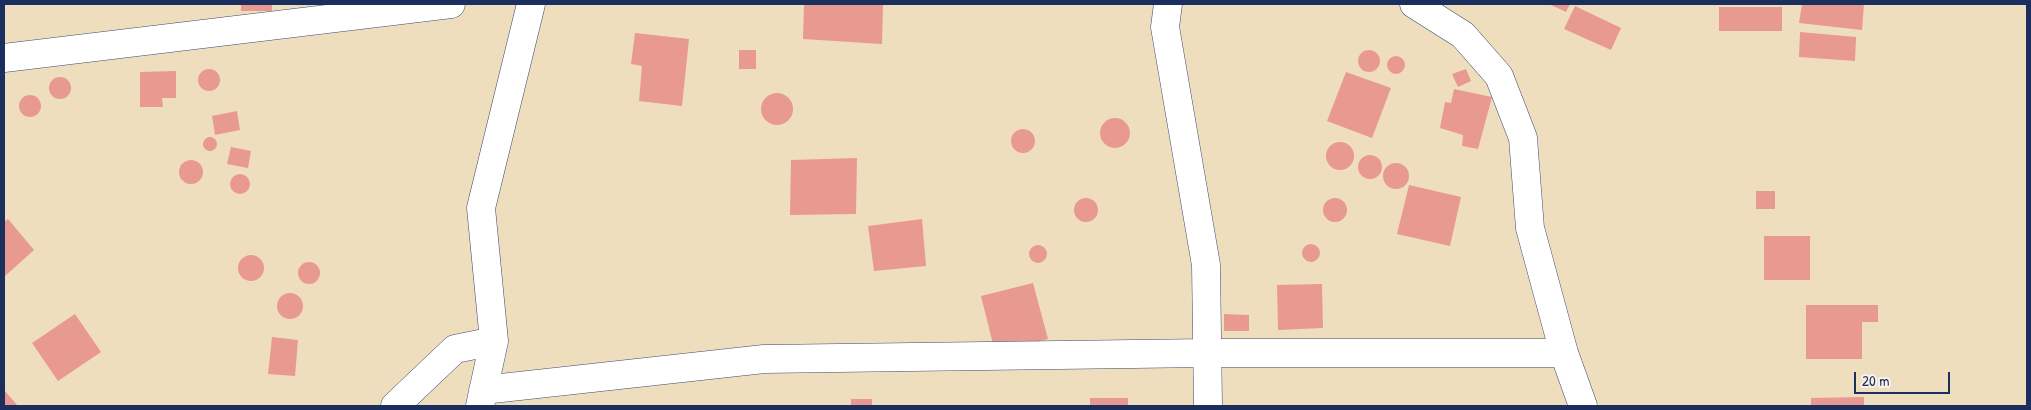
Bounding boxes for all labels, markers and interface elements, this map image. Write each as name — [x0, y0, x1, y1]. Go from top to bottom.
scale bar — [1856, 362, 1952, 394]
text: 20 m — [1862, 370, 1889, 391]

